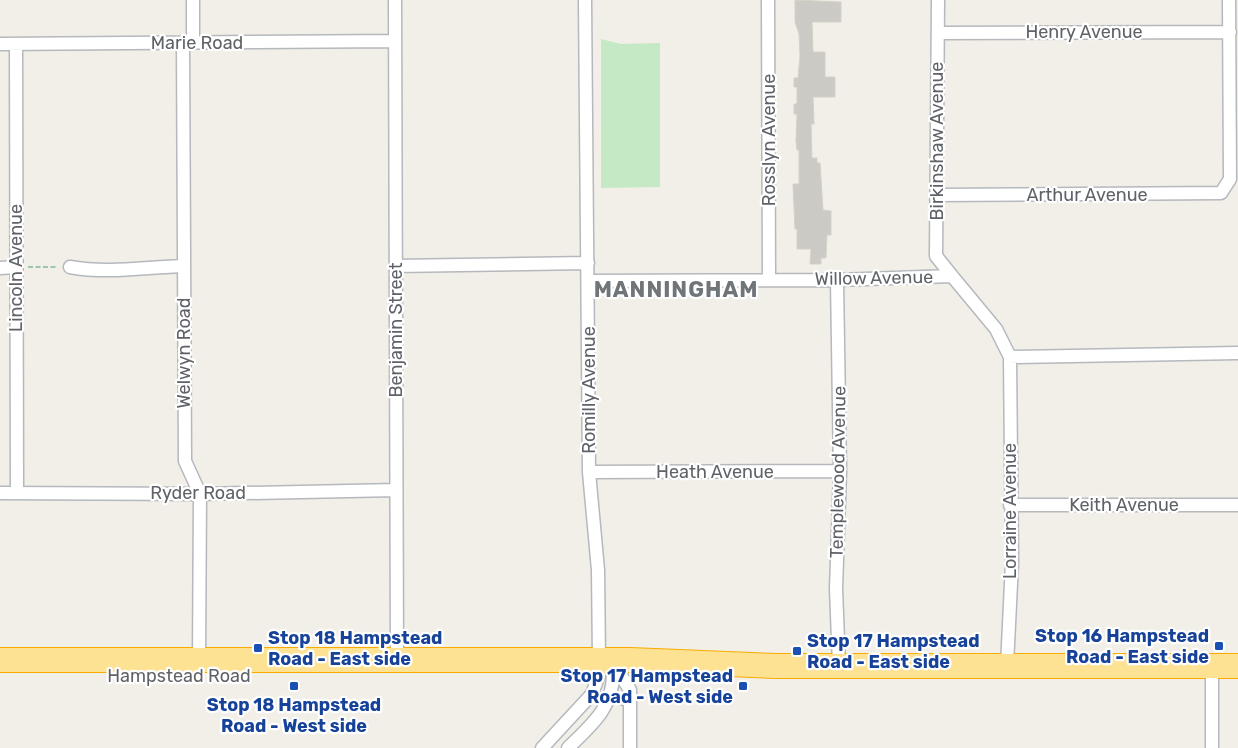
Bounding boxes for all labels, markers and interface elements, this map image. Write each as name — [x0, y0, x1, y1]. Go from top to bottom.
street label: Henry Avenue — [1025, 21, 1143, 43]
street label: Marie Road — [151, 32, 243, 54]
street label: Birkinshaw Avenue — [926, 62, 948, 220]
street label: Rosslyn Avenue — [758, 74, 780, 206]
street label: Arthur Avenue — [1026, 184, 1148, 206]
street label: Lincoln Avenue — [5, 204, 27, 332]
street label: Benjamin Street — [385, 262, 407, 398]
street label: Willow Avenue — [815, 266, 933, 290]
district label: MANNINGHAM — [594, 276, 758, 303]
street label: Welwyn Road — [173, 298, 195, 408]
street label: Romilly Avenue — [578, 326, 600, 454]
street label: Templewood Avenue — [825, 386, 851, 558]
street label: Lorraine Avenue — [999, 443, 1021, 579]
street label: Heath Avenue — [656, 461, 774, 483]
street label: Ryder Road — [150, 482, 246, 504]
street label: Keith Avenue — [1069, 494, 1179, 516]
place label: Stop 16 Hampstead Road - East side — [1035, 625, 1209, 668]
place label: Stop 18 Hampstead Road - East side — [268, 627, 442, 670]
place label: Stop 17 Hampstead Road - East side — [807, 630, 979, 673]
marker: Stop 16 Hampstead Road - East side — [1213, 640, 1225, 652]
marker: Stop 18 Hampstead Road - East side — [252, 642, 264, 654]
marker: Stop 17 Hampstead Road - East side — [791, 645, 803, 657]
street label: Hampstead Road — [107, 665, 251, 687]
place label: Stop 17 Hampstead Road - West side — [561, 665, 733, 708]
marker: Stop 18 Hampstead Road - West side — [288, 680, 300, 692]
marker: Stop 17 Hampstead Road - West side — [737, 680, 749, 692]
place label: Stop 18 Hampstead Road - West side — [207, 694, 381, 737]

